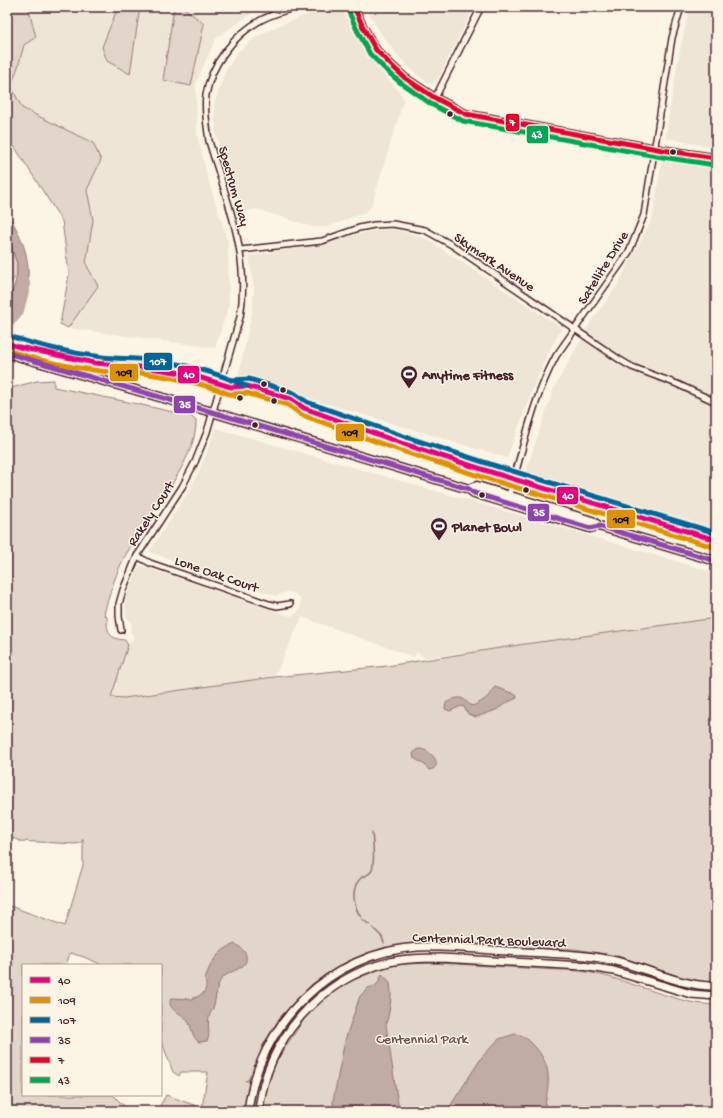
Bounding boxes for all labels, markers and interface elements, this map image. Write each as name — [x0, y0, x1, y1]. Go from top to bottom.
unlabelled marker — [445, 109, 455, 119]
line badge: 7 — [505, 113, 520, 132]
text: 7 — [508, 118, 516, 130]
line badge: 43 — [526, 125, 549, 144]
text: 43 — [531, 130, 543, 142]
street label: Spectrum Way — [213, 145, 252, 229]
unlabelled marker — [668, 147, 678, 157]
street label: Satellite Drive — [575, 228, 634, 308]
street label: Skymark Avenue — [450, 230, 538, 297]
line badge: 107 — [143, 352, 173, 371]
text: 107 — [149, 357, 167, 369]
line badge: 109 — [109, 363, 139, 382]
sports icon: Anytime Fitness — [399, 364, 419, 389]
line badge: 40 — [177, 365, 200, 384]
text: 109 — [115, 368, 133, 380]
place label: Anytime Fitness — [421, 368, 514, 385]
text: 40 — [182, 370, 195, 382]
unlabelled marker — [259, 379, 269, 389]
unlabelled marker — [278, 385, 288, 395]
unlabelled marker — [235, 393, 245, 403]
line badge: 35 — [173, 395, 196, 414]
unlabelled marker — [269, 396, 279, 406]
text: 35 — [178, 400, 191, 412]
unlabelled marker — [250, 420, 260, 430]
line badge: 109 — [335, 423, 365, 442]
text: 109 — [341, 428, 359, 440]
street label: Rakely Court — [125, 478, 180, 550]
unlabelled marker — [521, 485, 531, 495]
line badge: 40 — [556, 486, 579, 505]
unlabelled marker — [477, 490, 487, 500]
text: 40 — [561, 491, 574, 503]
line badge: 35 — [527, 503, 550, 522]
text: 35 — [532, 508, 545, 520]
line badge: 109 — [606, 509, 636, 529]
text: 109 — [612, 515, 630, 527]
sports icon: Planet Bowl — [429, 516, 449, 541]
place label: Planet Bowl — [451, 520, 522, 537]
street label: Lone Oak Court — [172, 553, 261, 598]
street label: Centennial Park Boulevard — [412, 930, 568, 953]
legend — [22, 964, 162, 1096]
text: 40 — [58, 975, 71, 989]
text: 109 — [57, 995, 76, 1009]
text: 107 — [57, 1015, 77, 1029]
park label: Centennial Park — [376, 1032, 470, 1049]
text: 35 — [57, 1035, 71, 1049]
text: 7 — [57, 1055, 65, 1069]
text: 43 — [58, 1075, 70, 1089]

